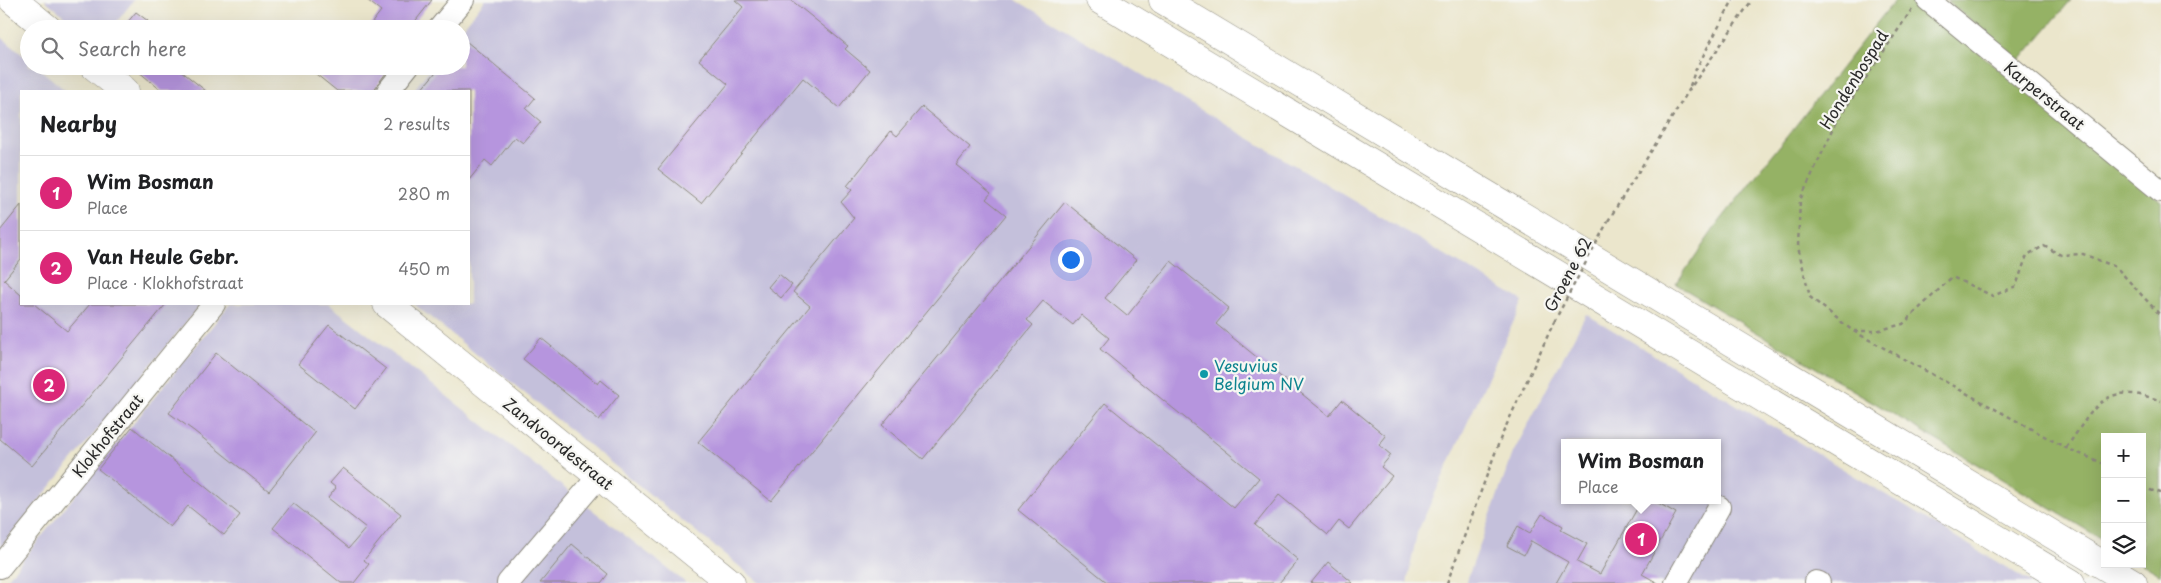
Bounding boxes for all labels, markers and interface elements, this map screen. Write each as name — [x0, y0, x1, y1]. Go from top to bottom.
search box — [20, 20, 470, 75]
street label: Hondenbospad — [1813, 25, 1893, 133]
icon: search — [38, 34, 66, 62]
text: Search here — [78, 34, 187, 62]
street label: Karperstraat — [1999, 55, 2091, 136]
text: Nearby — [40, 107, 117, 139]
text: 2 results — [383, 111, 450, 135]
text: Wim Bosman — [87, 167, 214, 195]
text: 1 — [52, 181, 60, 205]
text: 280 m — [398, 181, 450, 205]
text: Place — [87, 195, 128, 219]
street label: Groene 62 — [1537, 232, 1597, 316]
text: Van Heule Gebr. — [87, 242, 239, 270]
your location — [1058, 247, 1084, 273]
text: 2 — [50, 256, 62, 280]
text: 450 m — [398, 256, 450, 280]
text: Place · Klokhofstraat — [87, 270, 244, 294]
place label: Vesuvius Belgium NV — [1214, 353, 1304, 395]
pin: 2 — [33, 366, 65, 404]
marker: Vesuvius Belgium NV — [1198, 368, 1210, 380]
street label: Klokhofstraat — [66, 388, 149, 482]
street label: Zandvoordestraat — [499, 391, 620, 495]
map controls — [2101, 433, 2146, 568]
button: + — [2101, 433, 2146, 478]
popup — [1561, 439, 1721, 504]
text: Wim Bosman — [1578, 446, 1704, 474]
text: Place — [1578, 474, 1619, 498]
button: − — [2101, 478, 2146, 523]
pin: 1 — [1625, 520, 1657, 558]
button: layers — [2101, 523, 2146, 568]

